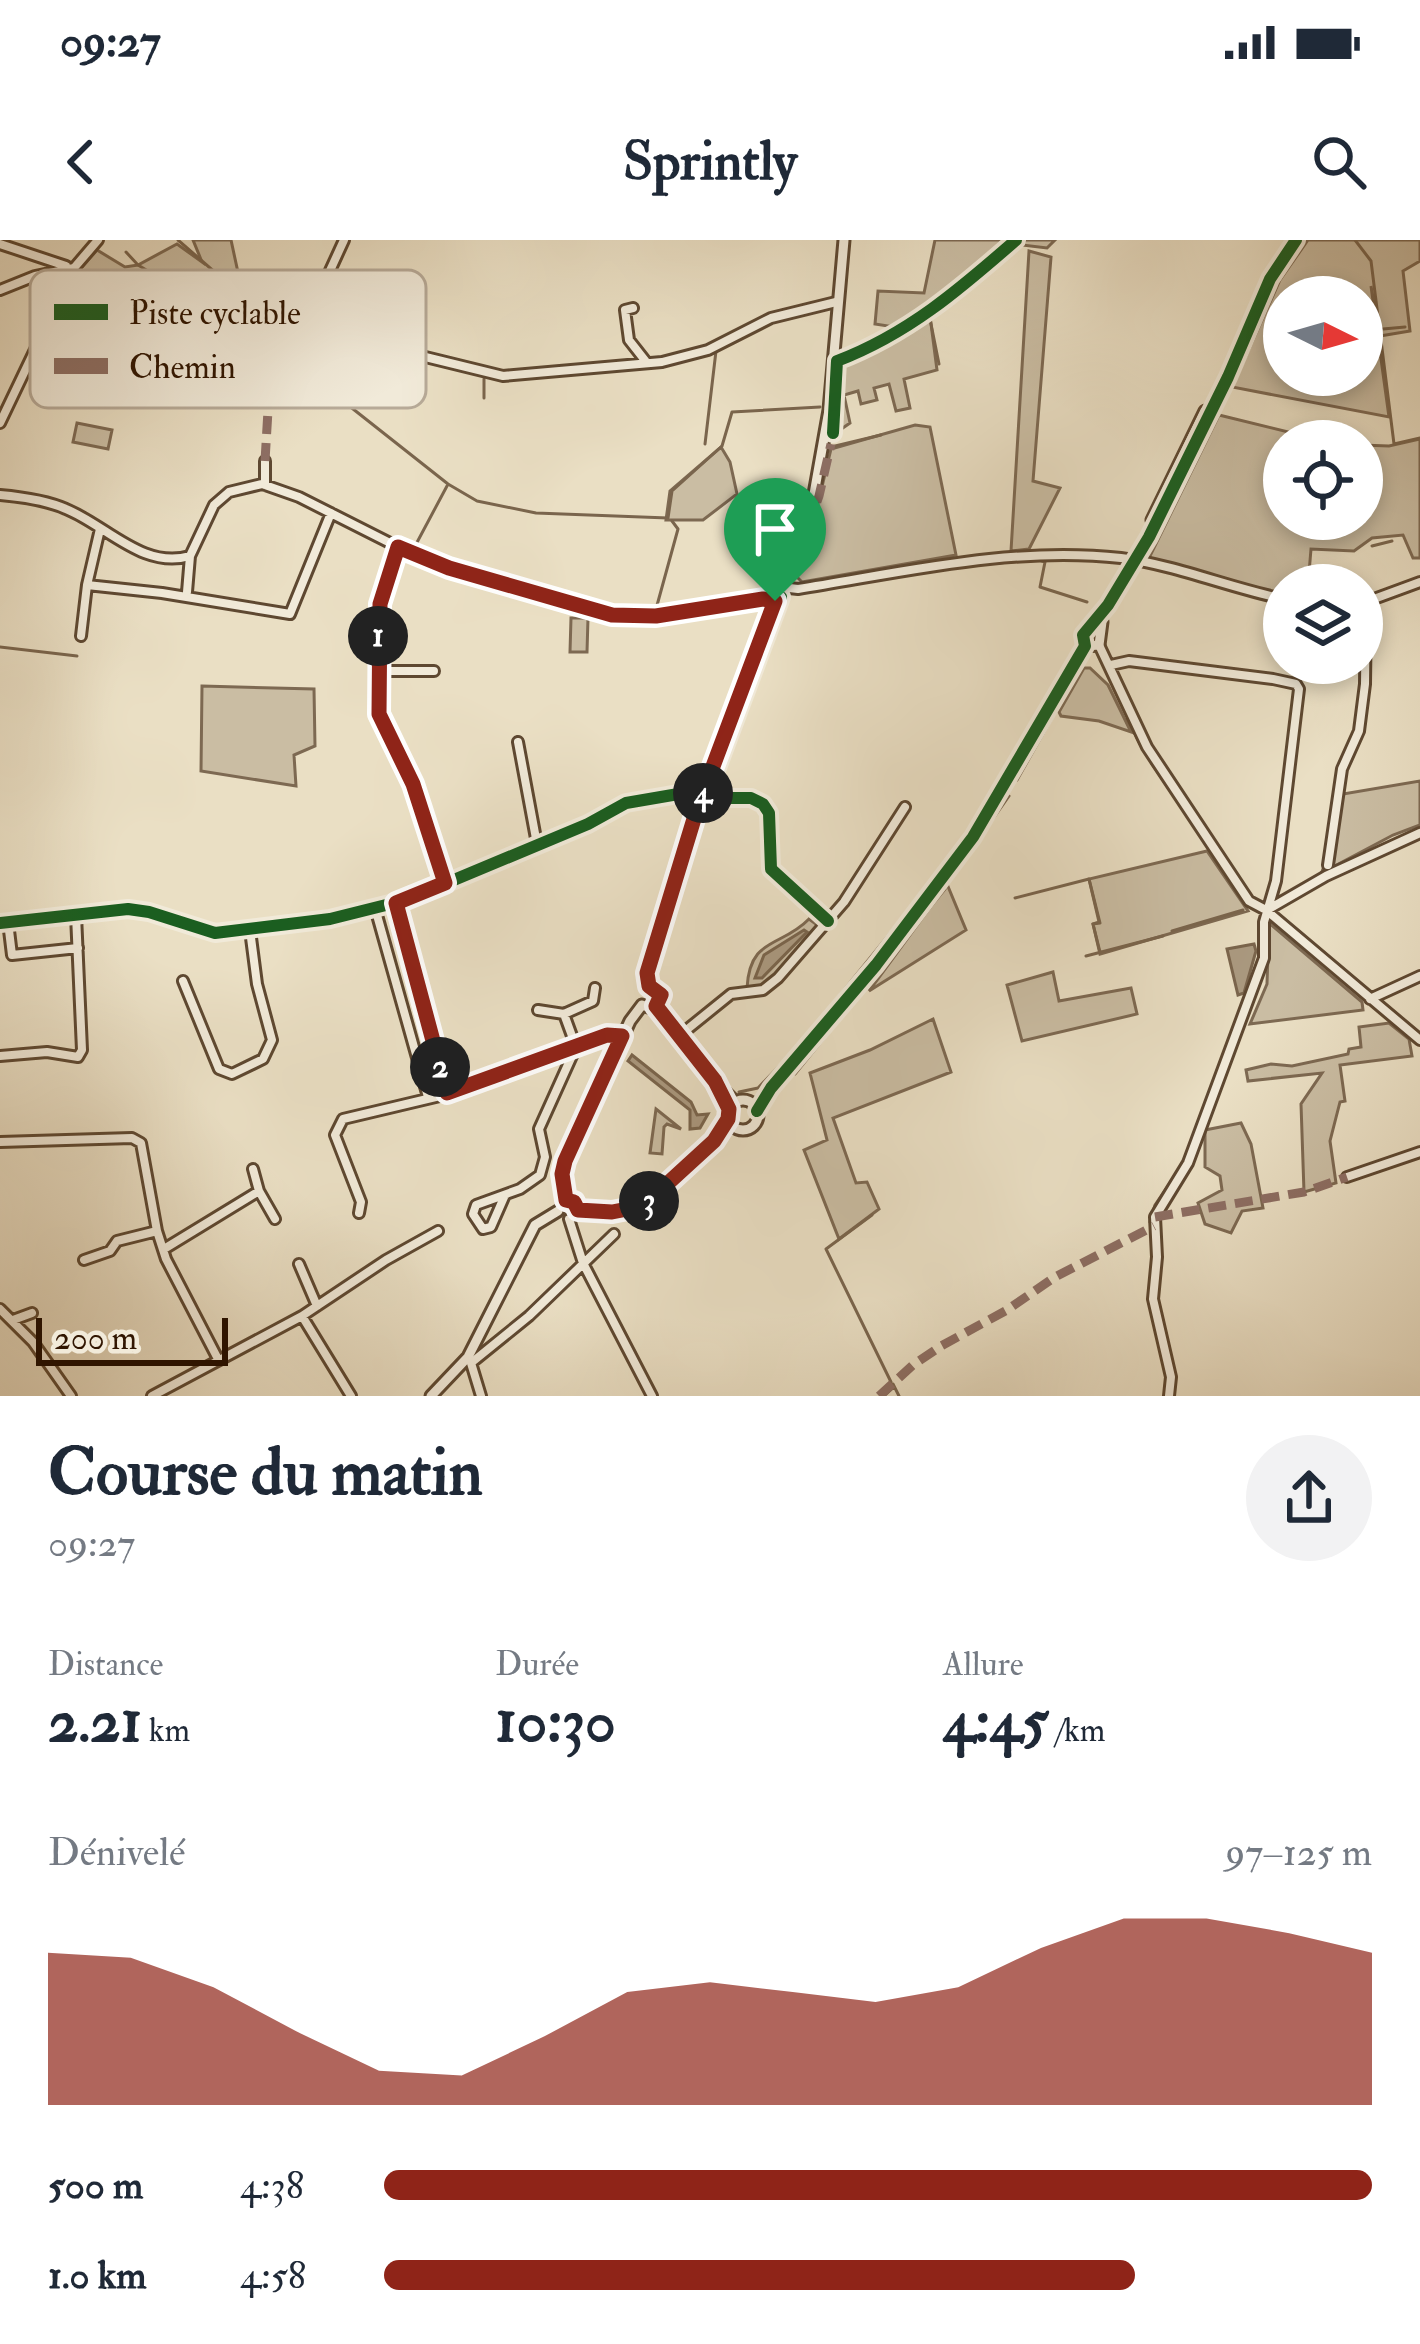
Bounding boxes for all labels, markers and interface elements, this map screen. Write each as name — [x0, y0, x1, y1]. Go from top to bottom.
text: 09:27 — [60, 14, 161, 70]
text: Sprintly — [623, 128, 797, 196]
icon: back — [48, 129, 114, 195]
icon: search — [1306, 129, 1372, 195]
legend — [30, 270, 426, 408]
north arrow — [1263, 276, 1383, 396]
map controls — [1263, 276, 1383, 684]
text: Piste cyclable — [129, 293, 301, 334]
text: Chemin — [129, 347, 236, 388]
button: locate — [1263, 420, 1383, 540]
pin — [724, 478, 826, 601]
icon: arrive — [742, 496, 808, 562]
button: layers — [1263, 564, 1383, 684]
pin: 1 — [348, 606, 408, 666]
text: 1 — [372, 615, 384, 656]
pin: 4 — [673, 763, 733, 823]
text: 4 — [694, 772, 712, 813]
pin: 2 — [410, 1037, 470, 1097]
text: 2 — [432, 1046, 448, 1087]
pin: 3 — [619, 1171, 679, 1231]
text: 3 — [643, 1180, 655, 1221]
scale bar — [36, 1312, 228, 1365]
text: 200 m — [54, 1318, 137, 1359]
text: Course du matin — [48, 1432, 483, 1515]
button: share — [1246, 1435, 1372, 1561]
text: 09:27 — [48, 1519, 135, 1568]
text: Distance — [48, 1644, 163, 1685]
text: Durée — [495, 1644, 579, 1685]
text: Allure — [943, 1644, 1023, 1685]
text: 2.21 — [48, 1685, 142, 1760]
text: 10:30 — [495, 1685, 616, 1760]
text: 4:45 — [943, 1685, 1049, 1760]
text: km — [142, 1710, 190, 1751]
text: /km — [1049, 1710, 1105, 1751]
text: Dénivelé — [48, 1828, 185, 1877]
text: 97–125 m — [1225, 1828, 1372, 1877]
text: 500 m — [48, 2161, 143, 2210]
text: 4:38 — [240, 2161, 304, 2210]
text: 1.0 km — [48, 2251, 147, 2300]
text: 4:58 — [240, 2251, 306, 2300]

